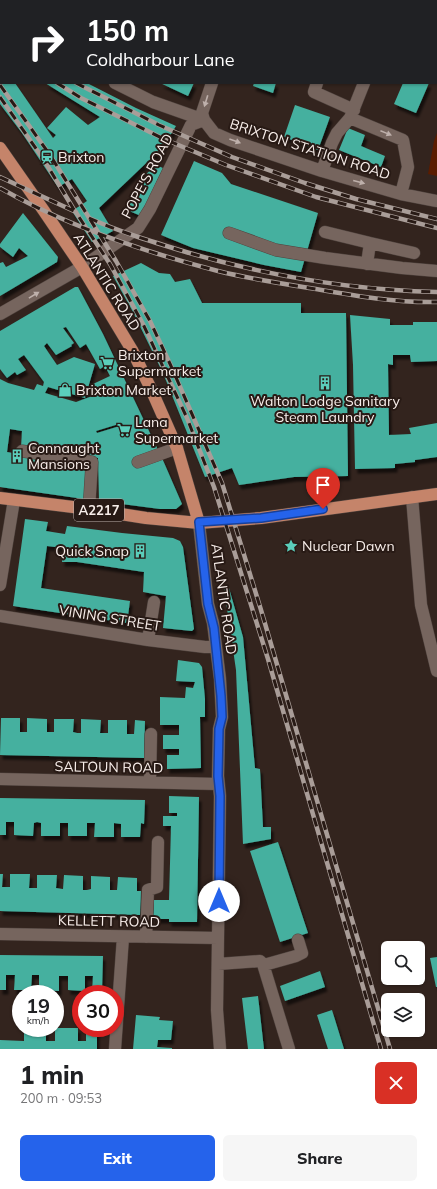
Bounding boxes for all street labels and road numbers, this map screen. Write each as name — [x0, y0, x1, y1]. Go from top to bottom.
street label: BRIXTON STATION ROAD — [227, 115, 393, 183]
street label: POPE'S ROAD — [117, 130, 177, 222]
street label: ATLANTIC ROAD — [70, 230, 144, 334]
road number: A2217 — [74, 499, 124, 521]
street label: ATLANTIC ROAD — [207, 542, 241, 656]
street label: VINING STREET — [58, 601, 163, 635]
street label: SALTOUN ROAD — [54, 757, 164, 777]
street label: KELLETT ROAD — [58, 911, 160, 931]

